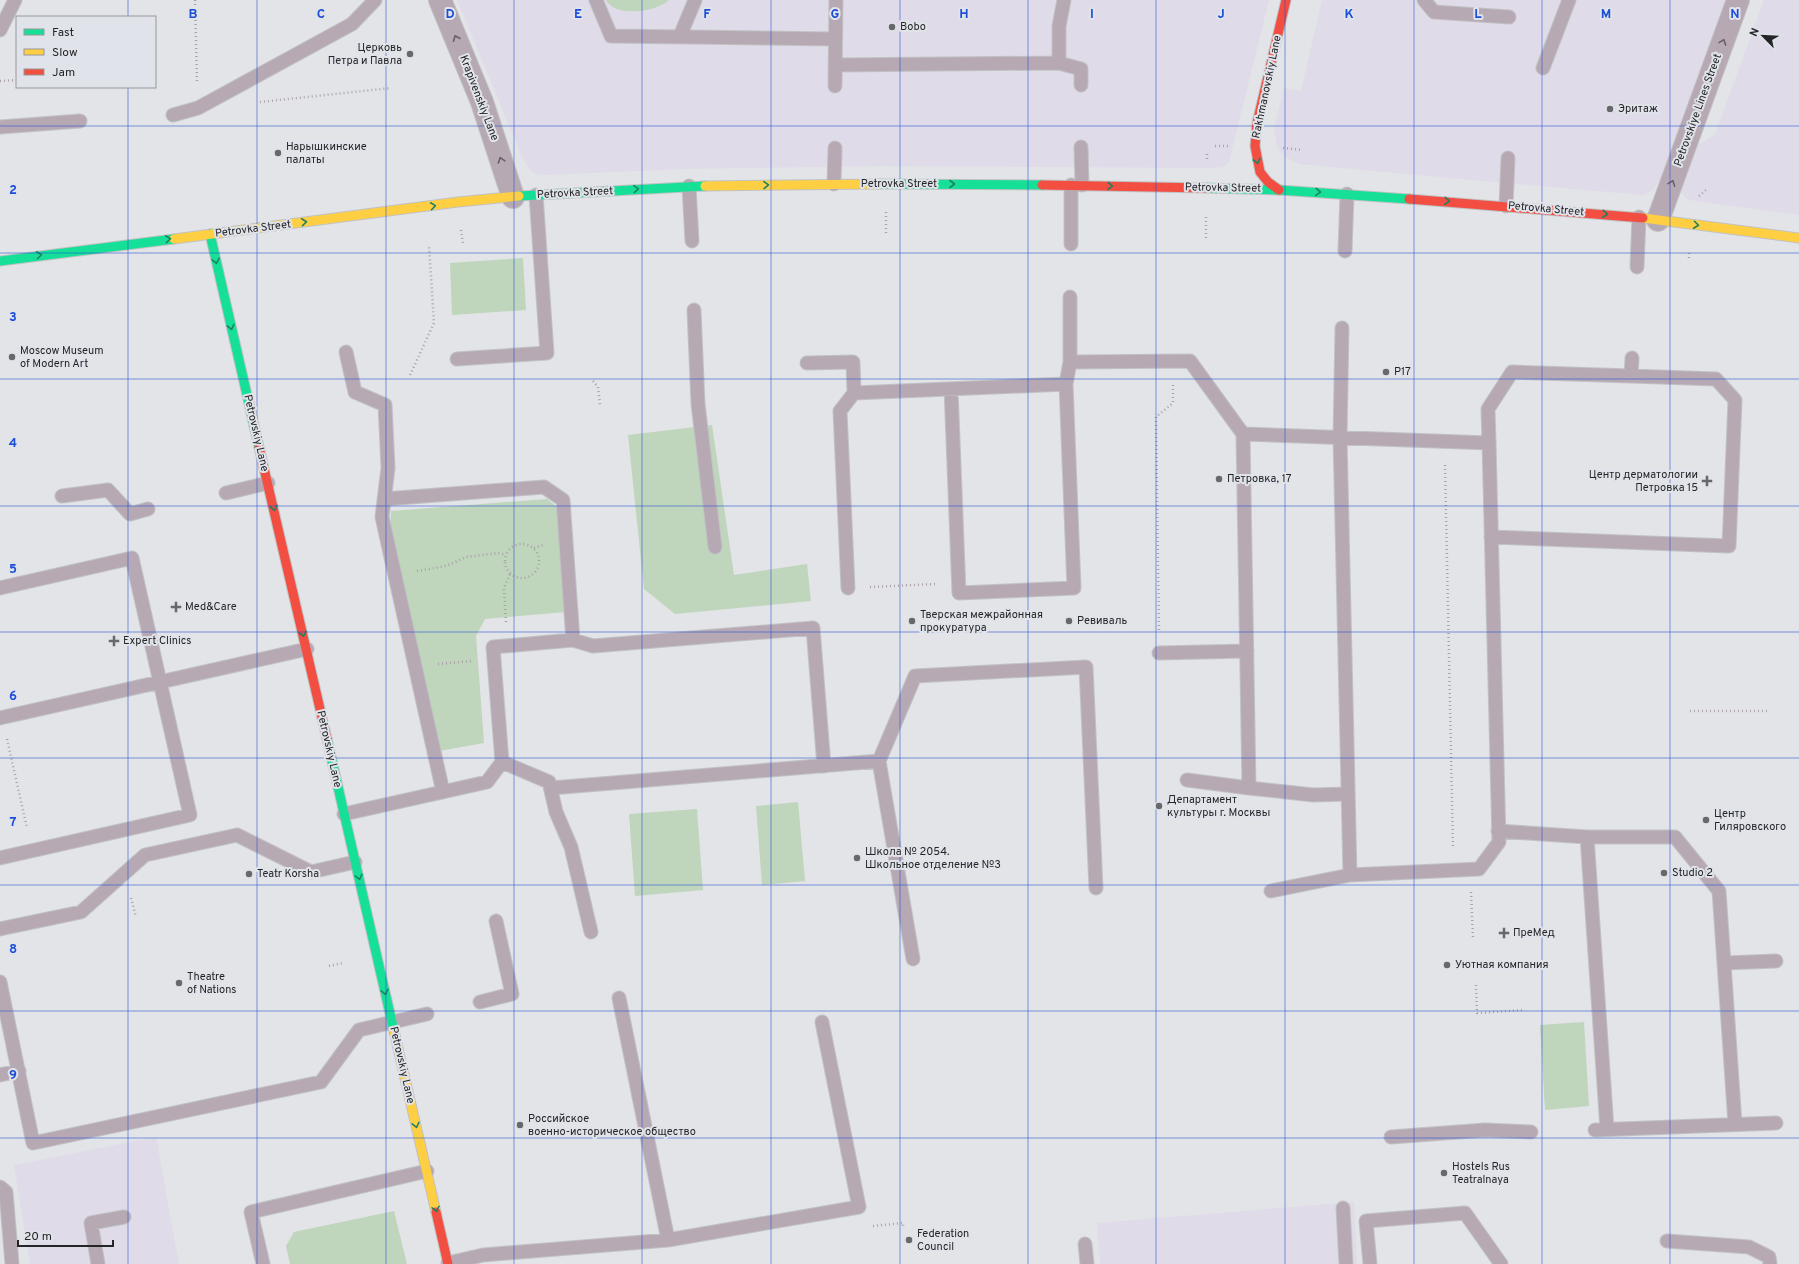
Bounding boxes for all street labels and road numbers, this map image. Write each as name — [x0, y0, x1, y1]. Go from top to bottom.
street label: Rakhmanovskiy Lane — [1249, 34, 1285, 140]
street label: Petrovskiye Lines Street — [1671, 52, 1725, 168]
street label: Krapivenskiy Lane — [456, 53, 502, 143]
street label: Petrovka Street — [861, 177, 937, 191]
street label: Petrovka Street — [1185, 180, 1261, 196]
street label: Petrovka Street — [536, 184, 614, 202]
street label: Petrovka Street — [1507, 199, 1585, 219]
street label: Petrovka Street — [214, 217, 292, 241]
street label: Petrovskiy Lane — [240, 393, 272, 473]
street label: Petrovskiy Lane — [313, 709, 345, 789]
street label: Petrovskiy Lane — [386, 1025, 418, 1105]

